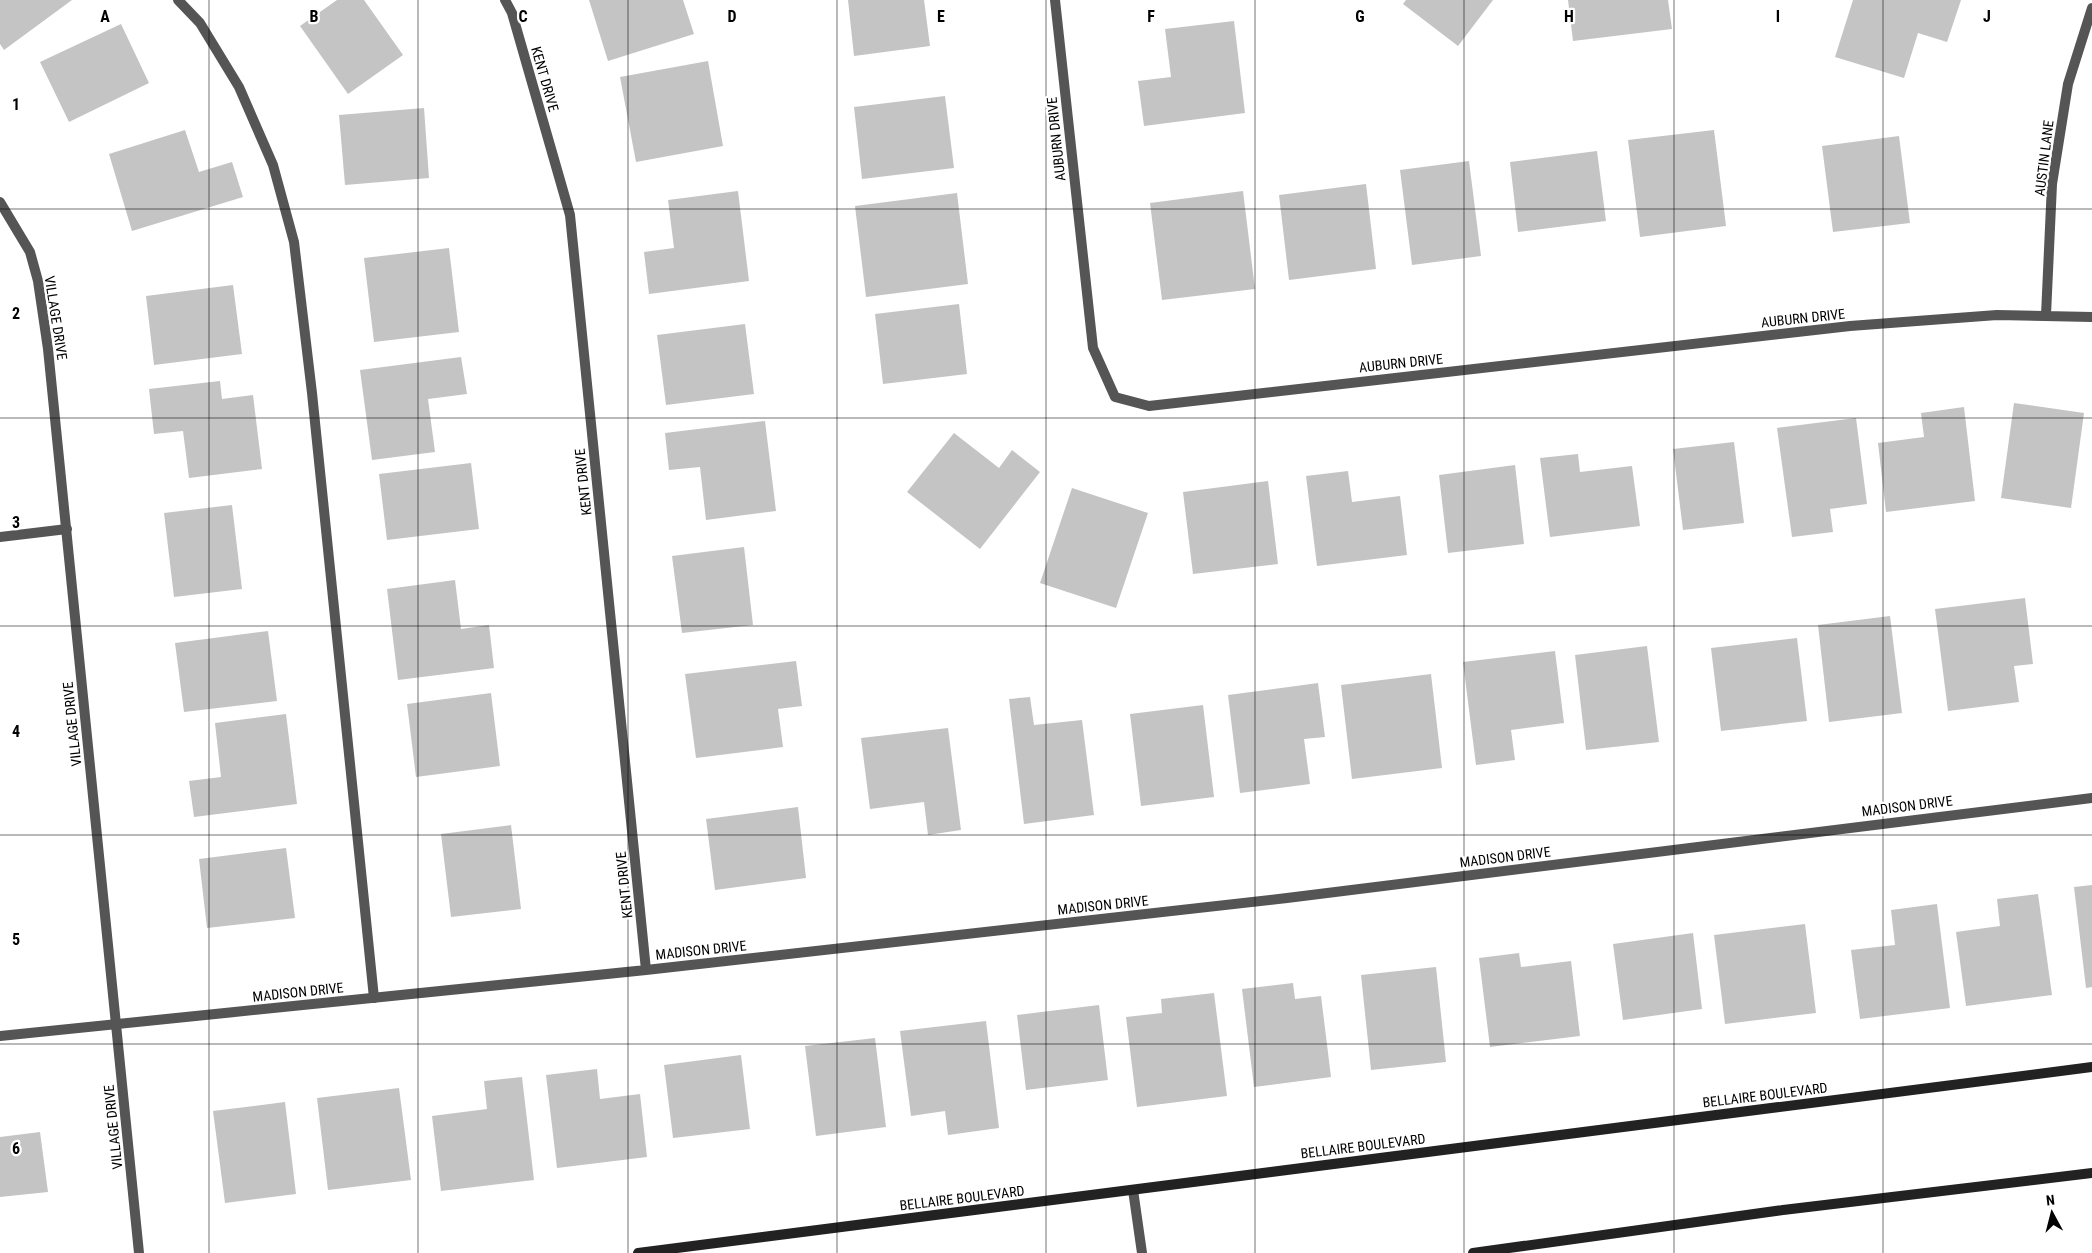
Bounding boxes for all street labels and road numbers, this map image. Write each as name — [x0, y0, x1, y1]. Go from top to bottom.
street label: KENT DRIVE — [528, 45, 562, 113]
street label: AUBURN DRIVE — [1044, 96, 1068, 182]
street label: AUSTIN LANE — [2031, 119, 2057, 197]
street label: VILLAGE DRIVE — [41, 275, 71, 361]
street label: AUBURN DRIVE — [1760, 306, 1846, 330]
street label: AUBURN DRIVE — [1358, 351, 1444, 375]
street label: KENT DRIVE — [572, 448, 594, 516]
street label: VILLAGE DRIVE — [60, 681, 84, 767]
street label: MADISON DRIVE — [1861, 792, 1953, 820]
street label: MADISON DRIVE — [1459, 843, 1551, 871]
street label: KENT DRIVE — [613, 851, 635, 919]
street label: MADISON DRIVE — [1057, 892, 1149, 918]
street label: MADISON DRIVE — [655, 937, 747, 963]
street label: MADISON DRIVE — [252, 979, 344, 1005]
street label: BELLAIRE BOULEVARD — [1702, 1079, 1828, 1111]
street label: VILLAGE DRIVE — [101, 1084, 125, 1170]
street label: BELLAIRE BOULEVARD — [1300, 1130, 1426, 1162]
street label: BELLAIRE BOULEVARD — [899, 1182, 1025, 1214]

